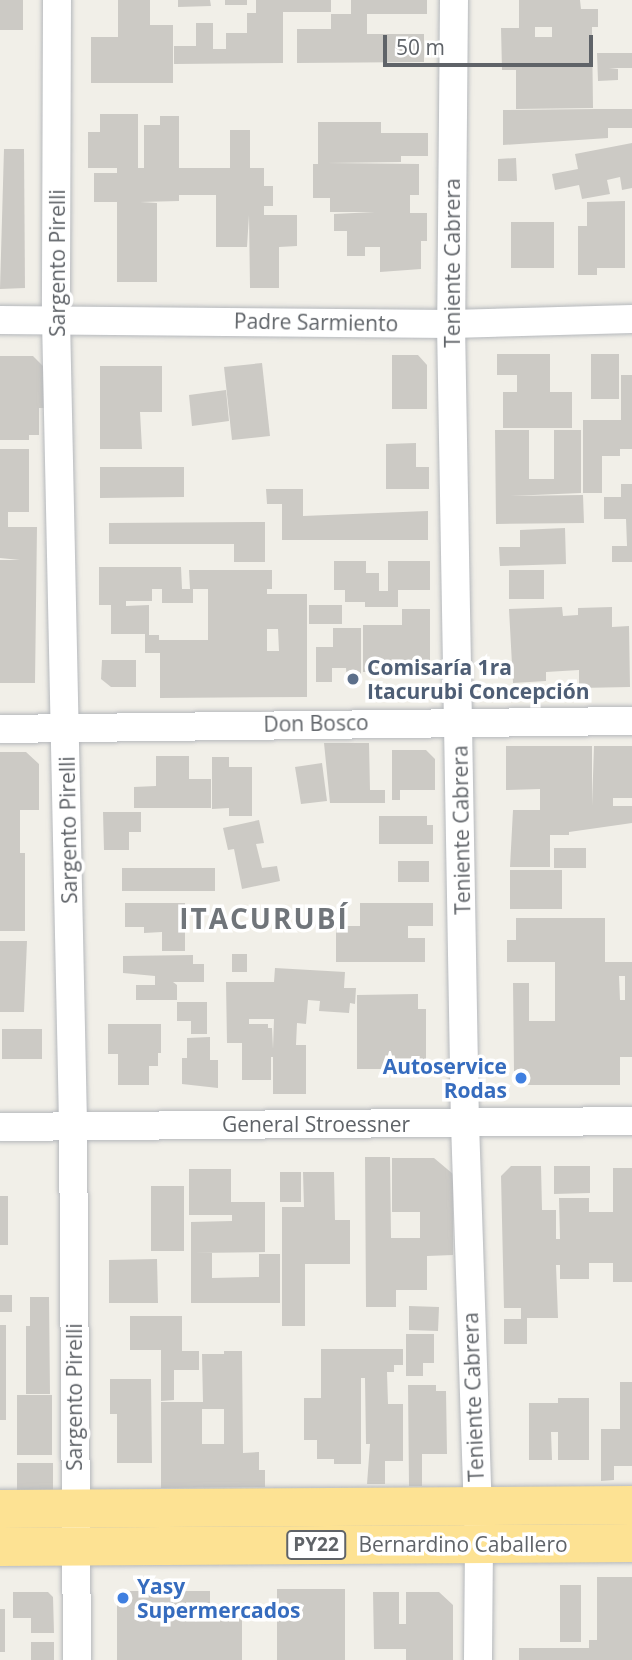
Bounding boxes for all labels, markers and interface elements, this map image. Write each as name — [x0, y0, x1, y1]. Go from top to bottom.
scale bar — [387, 21, 597, 65]
text: 50 m — [396, 33, 445, 61]
street label: Teniente Cabrera — [439, 178, 465, 348]
street label: Sargento Pirelli — [44, 189, 70, 337]
street label: Padre Sarmiento — [234, 308, 398, 336]
place label: Comisaría 1ra Itacurubi Concepción — [367, 654, 590, 704]
marker: Comisaría 1ra Itacurubi Concepción — [345, 671, 361, 687]
street label: Don Bosco — [263, 709, 369, 737]
street label: Teniente Cabrera — [447, 745, 475, 915]
street label: Sargento Pirelli — [54, 756, 82, 904]
district label: ITACURUBÍ — [180, 901, 348, 935]
place label: Autoservice Rodas — [383, 1053, 507, 1103]
marker: Autoservice Rodas — [513, 1070, 529, 1086]
street label: General Stroessner — [222, 1111, 410, 1137]
street label: Teniente Cabrera — [457, 1312, 489, 1482]
street label: Sargento Pirelli — [61, 1323, 87, 1471]
road number: PY22 — [284, 1530, 348, 1560]
street label: Bernardino Caballero — [358, 1531, 568, 1557]
place label: Yasy Supermercados — [137, 1573, 300, 1623]
marker: Yasy Supermercados — [115, 1590, 131, 1606]

